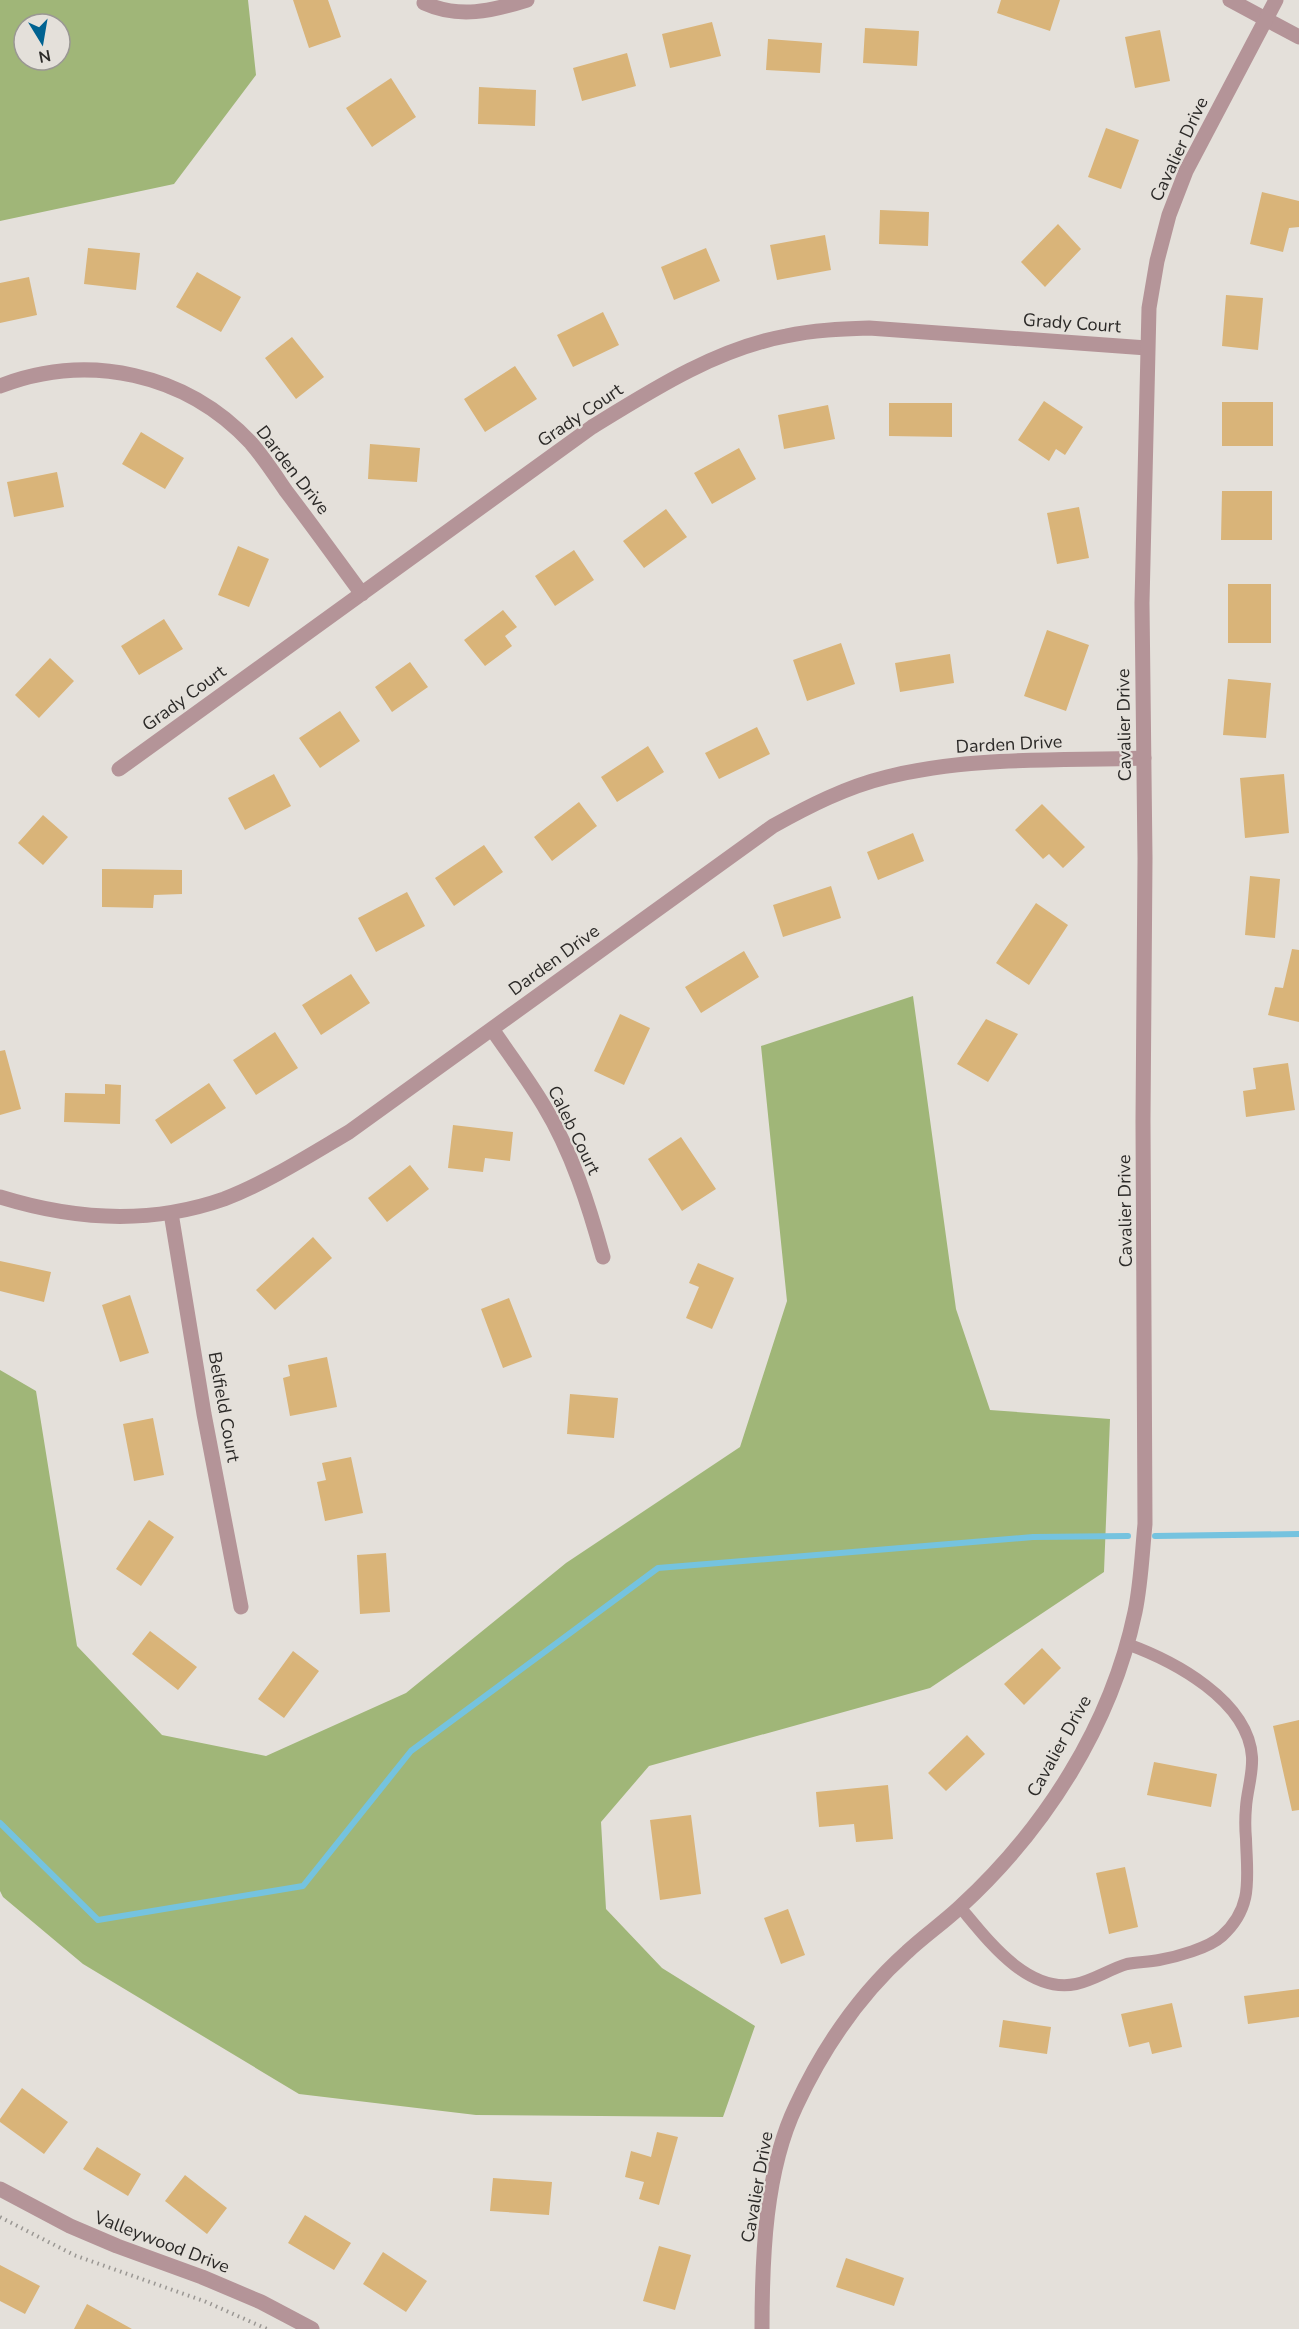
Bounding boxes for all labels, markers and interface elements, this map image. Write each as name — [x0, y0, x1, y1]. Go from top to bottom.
north arrow — [12, 12, 72, 72]
text: N — [37, 44, 53, 68]
street label: Cavalier Drive — [1144, 93, 1214, 205]
street label: Grady Court — [1022, 308, 1122, 338]
street label: Grady Court — [533, 377, 628, 452]
street label: Darden Drive — [251, 421, 335, 519]
street label: Grady Court — [137, 659, 231, 737]
street label: Cavalier Drive — [1111, 668, 1137, 782]
street label: Darden Drive — [955, 729, 1063, 759]
street label: Darden Drive — [504, 919, 604, 1001]
street label: Caleb Court — [542, 1082, 606, 1179]
street label: Cavalier Drive — [1112, 1154, 1138, 1268]
street label: Belfield Court — [202, 1350, 246, 1465]
street label: Cavalier Drive — [1021, 1691, 1097, 1801]
street label: Cavalier Drive — [735, 2129, 779, 2245]
street label: Valleywood Drive — [90, 2205, 233, 2279]

